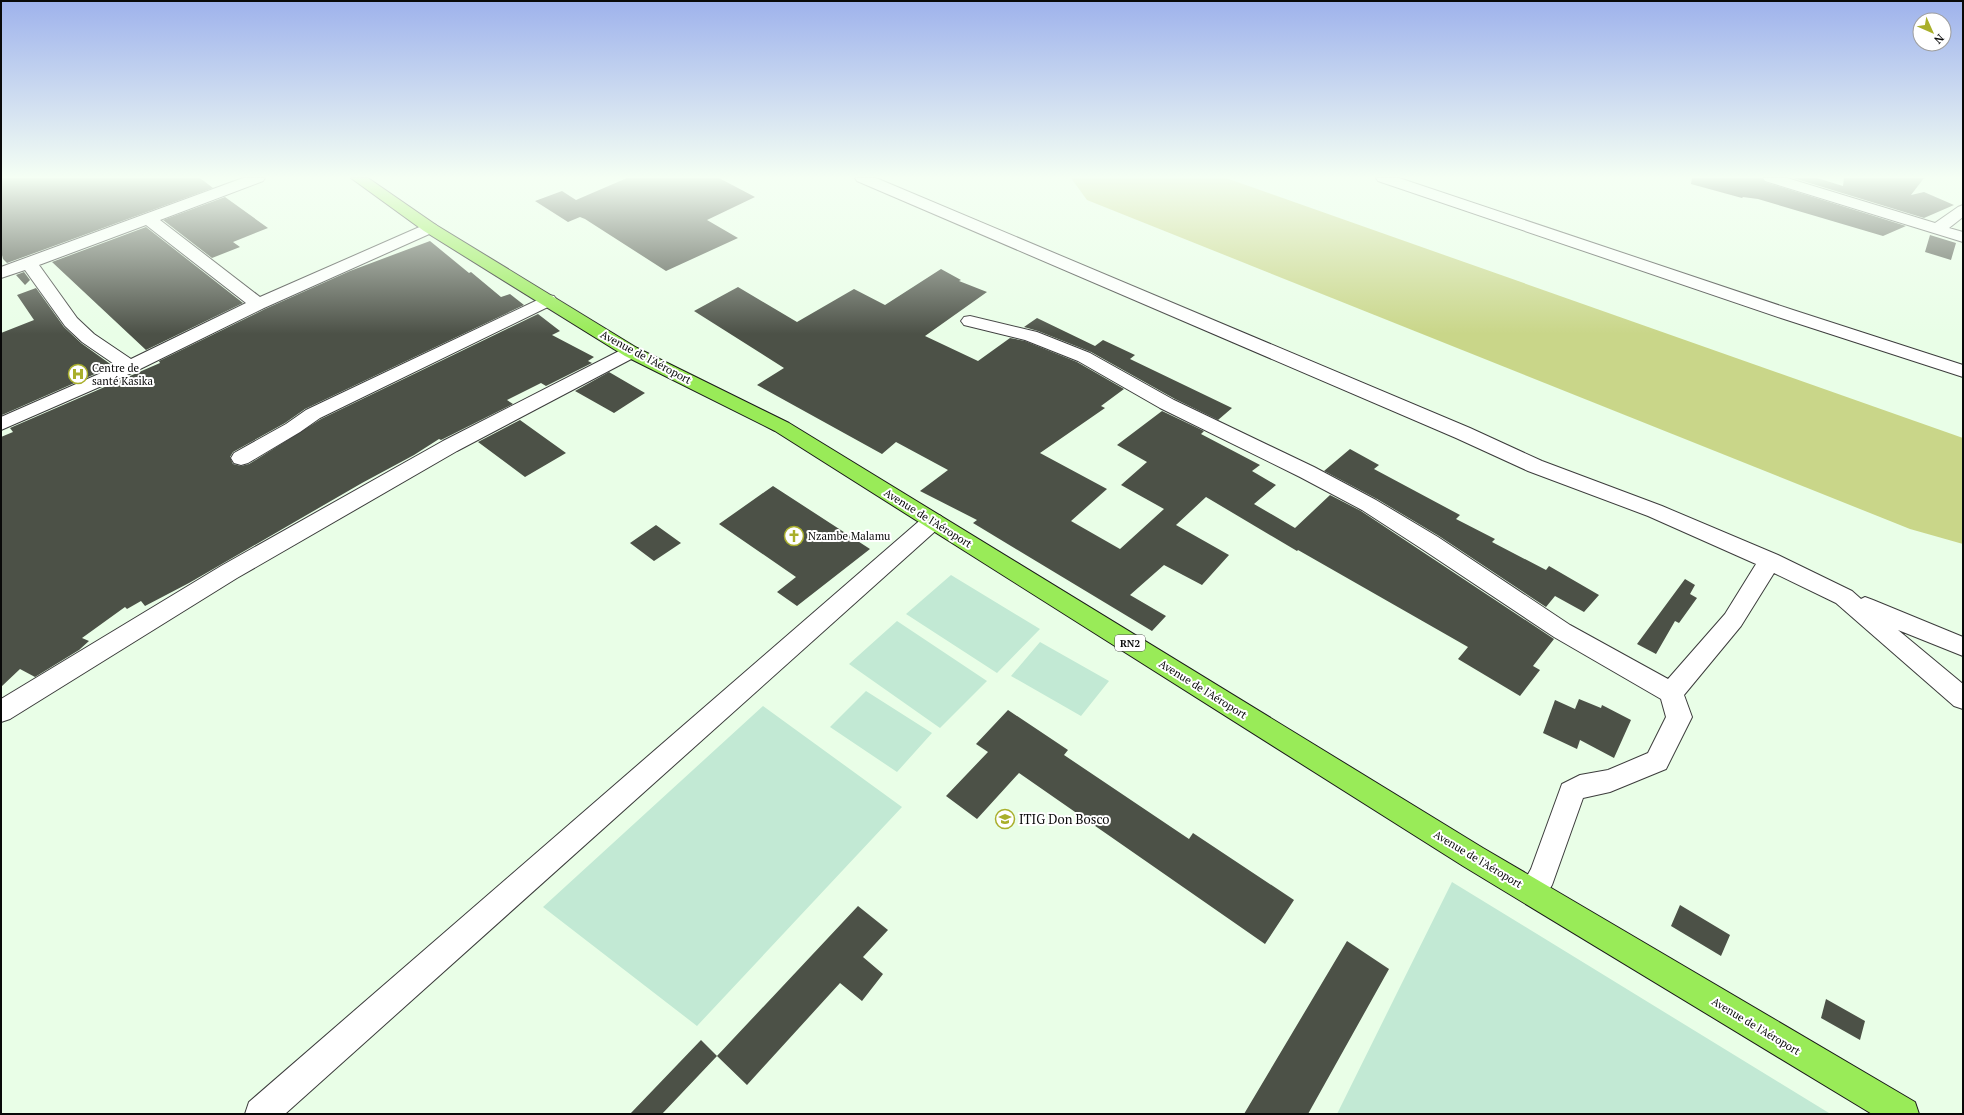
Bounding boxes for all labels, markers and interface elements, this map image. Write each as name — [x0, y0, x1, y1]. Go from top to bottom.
north arrow — [1912, 12, 1952, 52]
text: N — [1931, 31, 1947, 47]
street label: Avenue de l'Aéroport — [598, 327, 694, 387]
place label: Centre de santé Kasika — [92, 361, 154, 388]
hospital icon: Centre de santé Kasika — [67, 363, 89, 385]
street label: Avenue de l'Aéroport — [881, 485, 975, 551]
church icon: Nzambe Malamu — [783, 525, 805, 547]
place label: Nzambe Malamu — [808, 529, 891, 543]
road number: RN2 — [1115, 635, 1145, 651]
street label: Avenue de l'Aéroport — [1156, 656, 1250, 722]
school or university icon: ITIG Don Bosco — [994, 808, 1016, 830]
place label: ITIG Don Bosco — [1019, 810, 1109, 828]
street label: Avenue de l'Aéroport — [1431, 827, 1525, 891]
street label: Avenue de l'Aéroport — [1709, 994, 1803, 1058]

